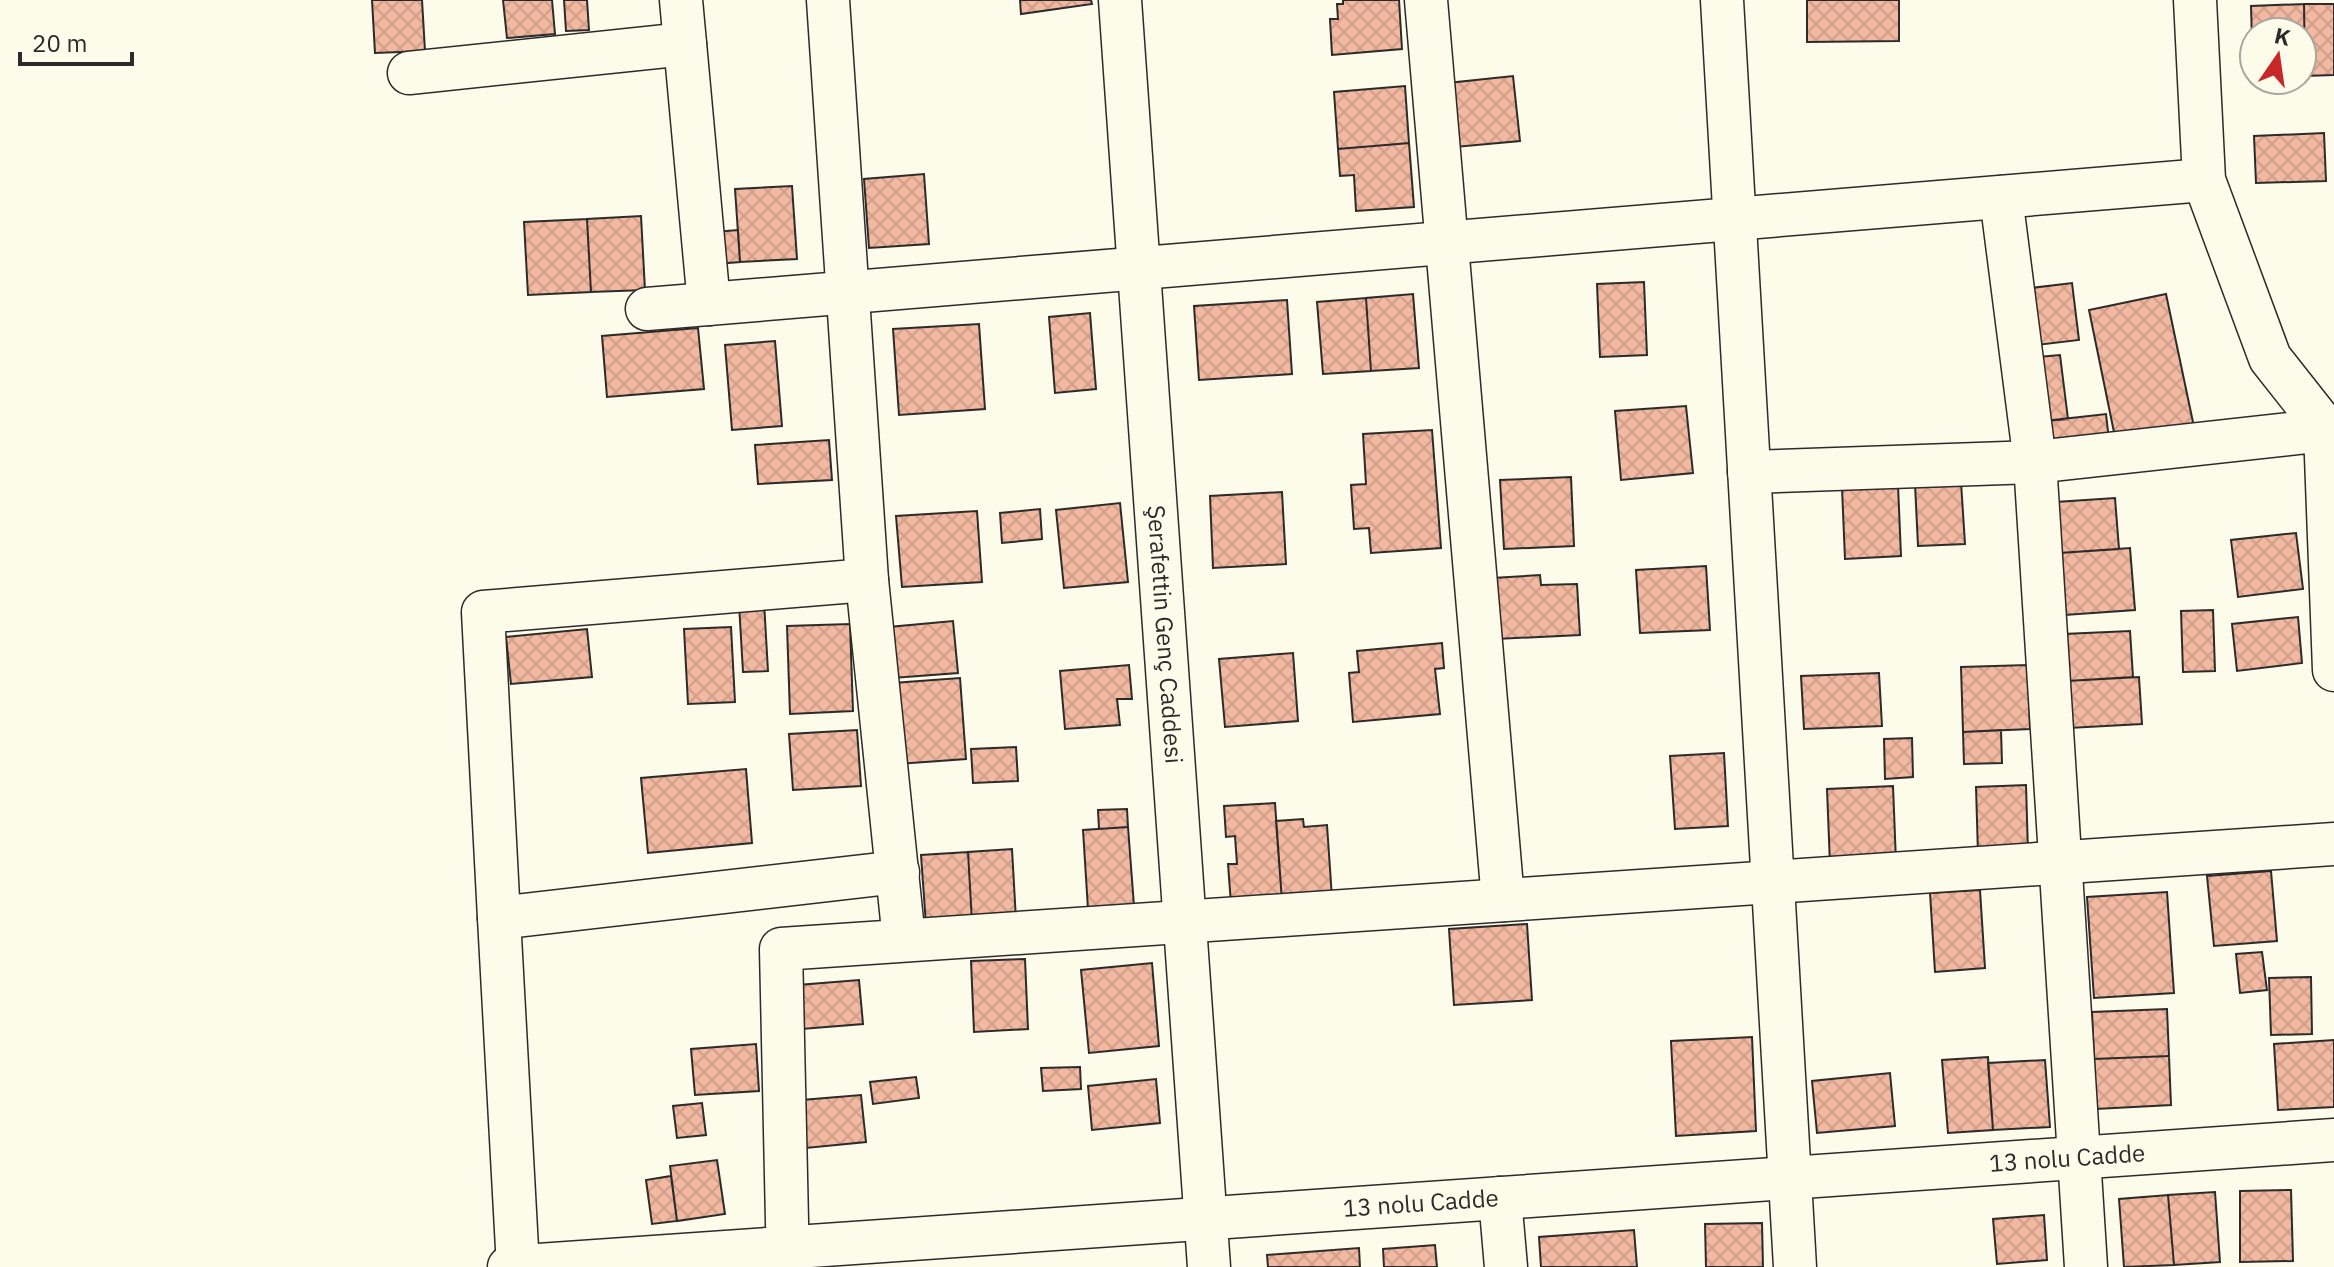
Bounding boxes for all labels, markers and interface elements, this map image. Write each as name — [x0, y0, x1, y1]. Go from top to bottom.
scale bar — [20, 16, 132, 66]
north arrow — [2238, 16, 2318, 96]
text: K — [2272, 20, 2294, 52]
text: 20 m — [32, 27, 87, 59]
street label: Şerafettin Genç Caddesi — [1141, 504, 1191, 765]
street label: 13 nolu Cadde — [1988, 1136, 2146, 1179]
street label: 13 nolu Cadde — [1342, 1181, 1500, 1224]

